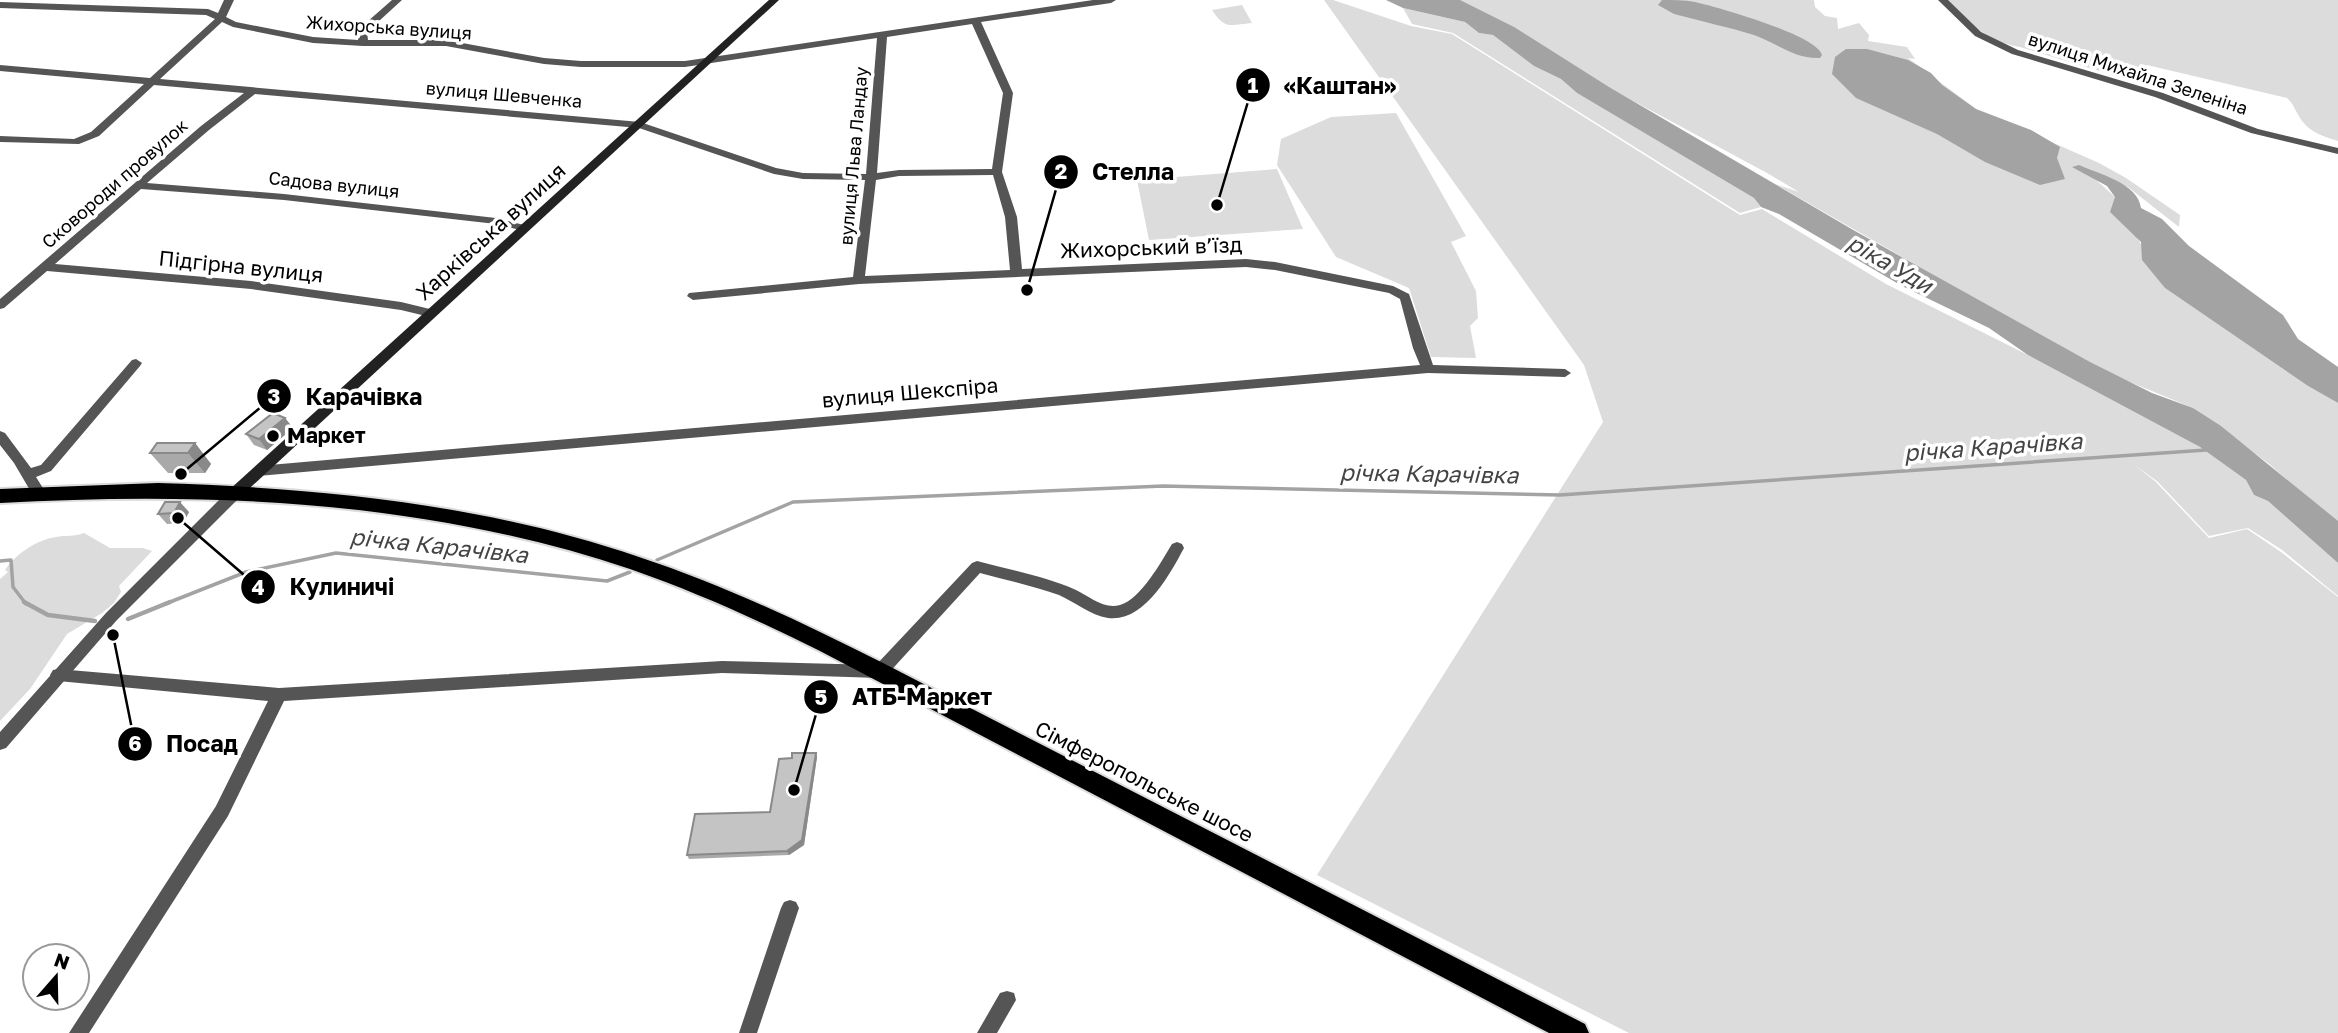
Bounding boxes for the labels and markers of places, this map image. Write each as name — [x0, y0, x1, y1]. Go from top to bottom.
callout: «Каштан» — [1235, 63, 1411, 107]
callout: Стелла — [1043, 150, 1188, 194]
callout: Карачівка — [256, 374, 436, 418]
place label: Маркет — [287, 422, 366, 448]
marker: Маркет — [265, 428, 281, 444]
callout: Кулиничі — [240, 565, 408, 609]
callout: АТБ-Маркет — [803, 675, 1006, 719]
callout: Посад — [117, 722, 252, 766]

